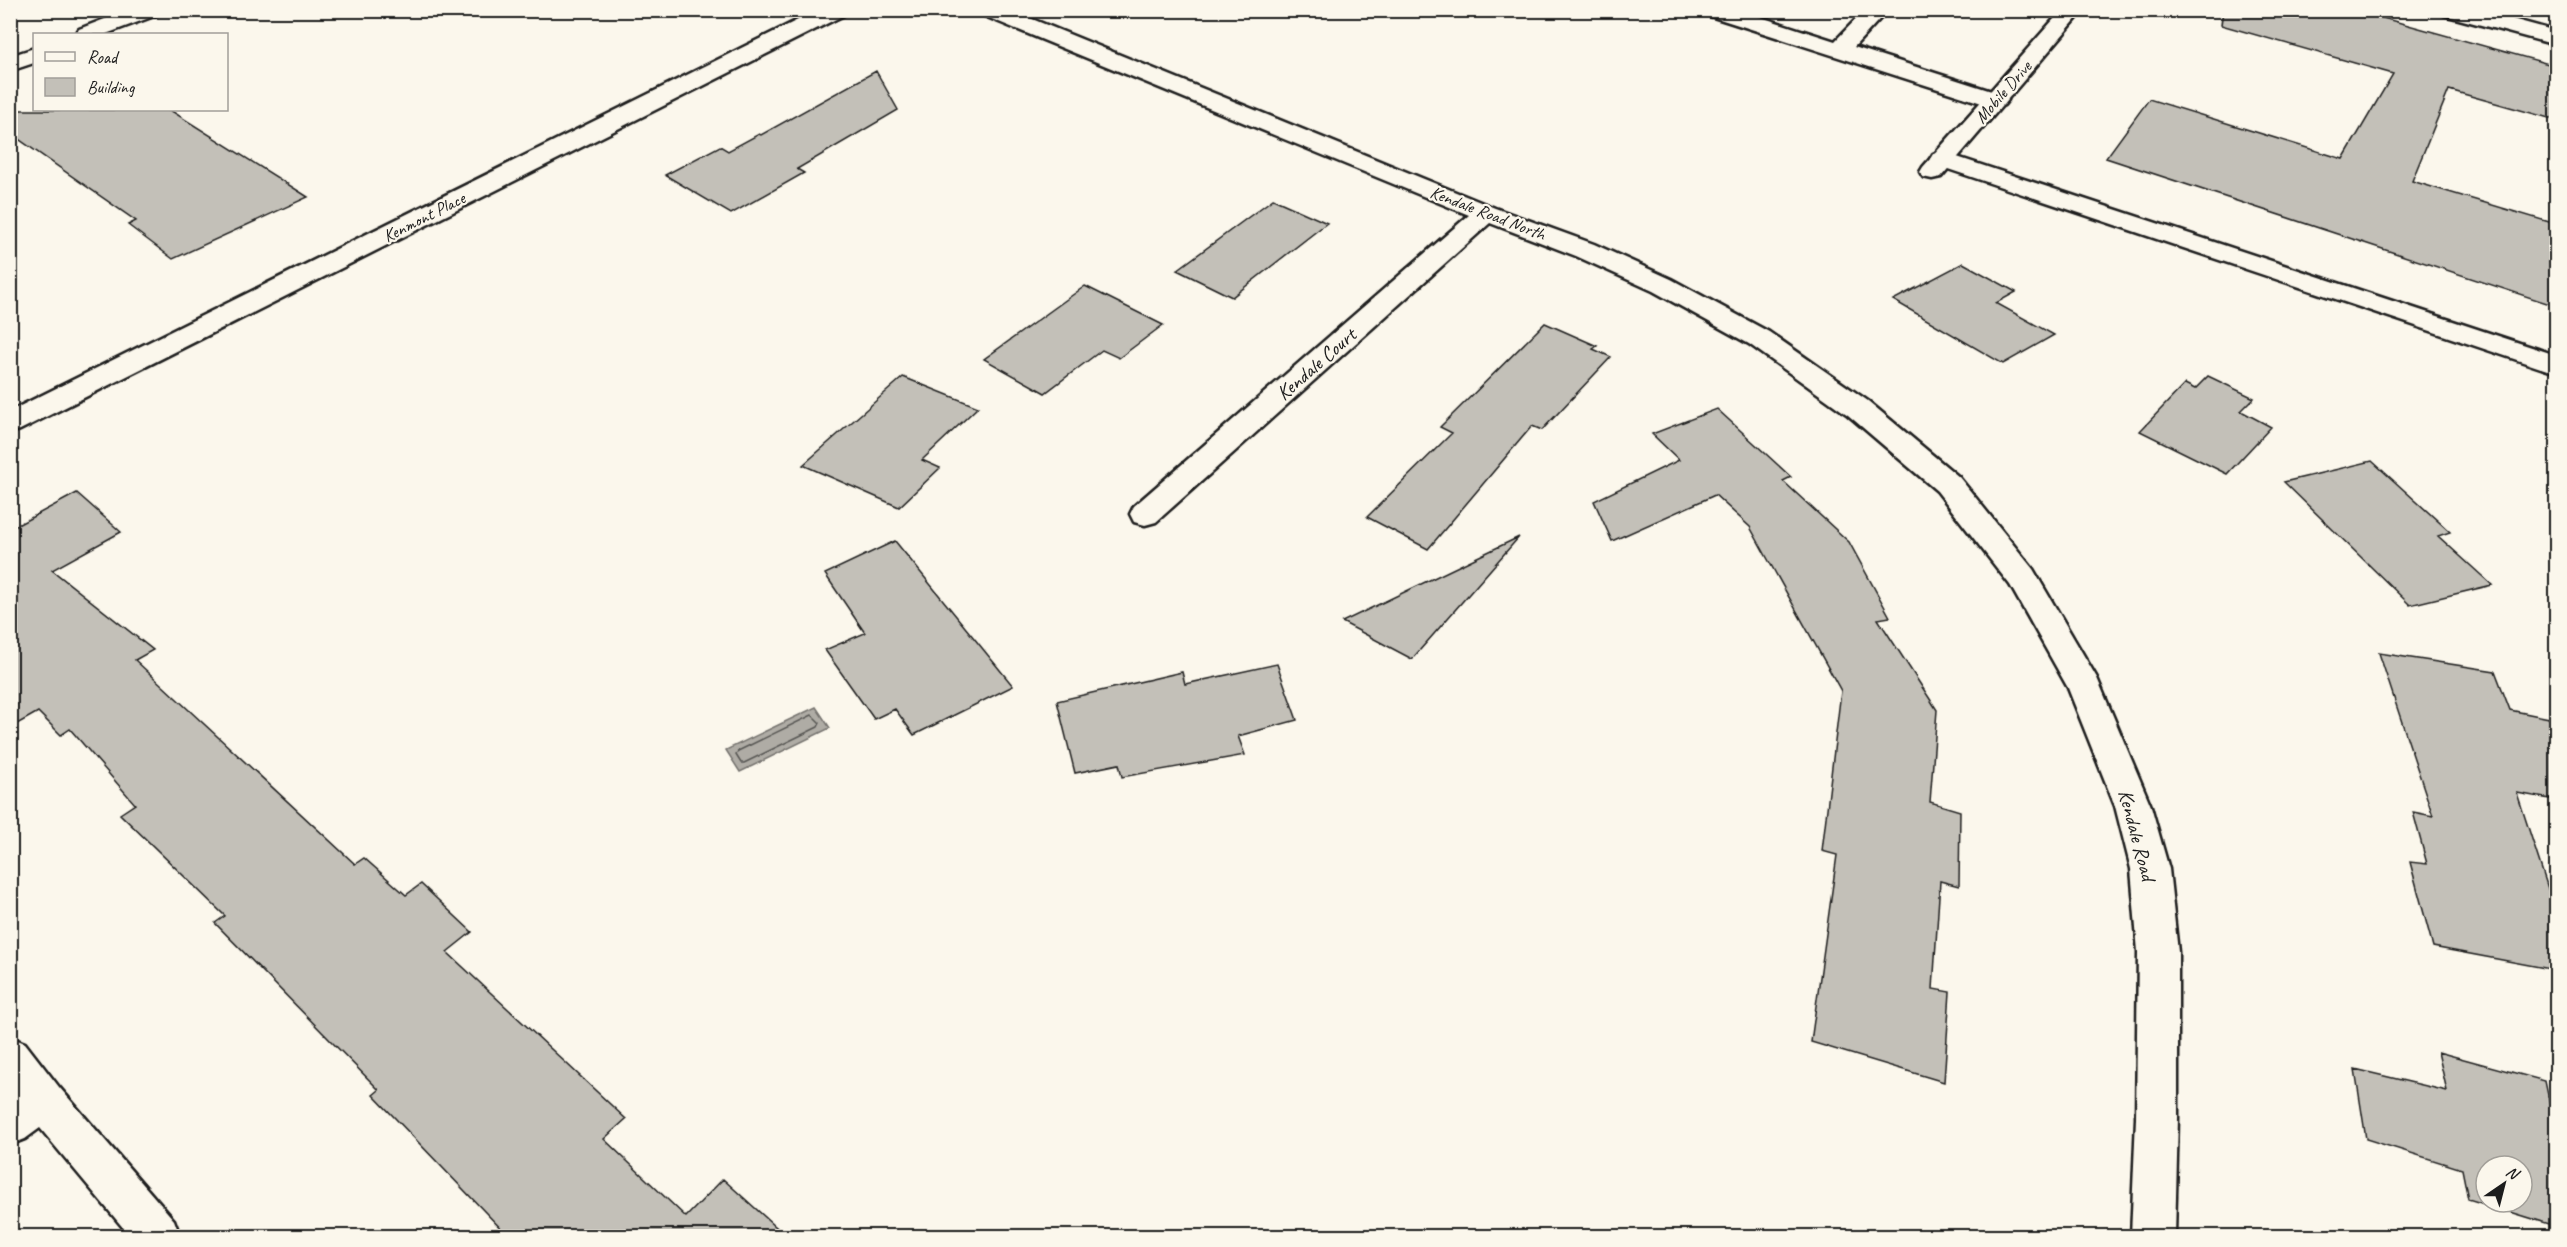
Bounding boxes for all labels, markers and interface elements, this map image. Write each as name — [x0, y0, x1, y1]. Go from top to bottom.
legend — [33, 33, 228, 111]
text: Road — [87, 46, 120, 68]
street label: Mobile Drive — [1970, 55, 2037, 128]
text: Building — [87, 76, 136, 98]
street label: Kendale Road North — [1427, 181, 1550, 246]
street label: Kenmont Place — [379, 186, 470, 247]
street label: Kendale Court — [1271, 321, 1363, 406]
street label: Kendale Road — [2112, 787, 2163, 887]
north arrow — [2474, 1154, 2534, 1214]
text: N — [2502, 1161, 2524, 1185]

